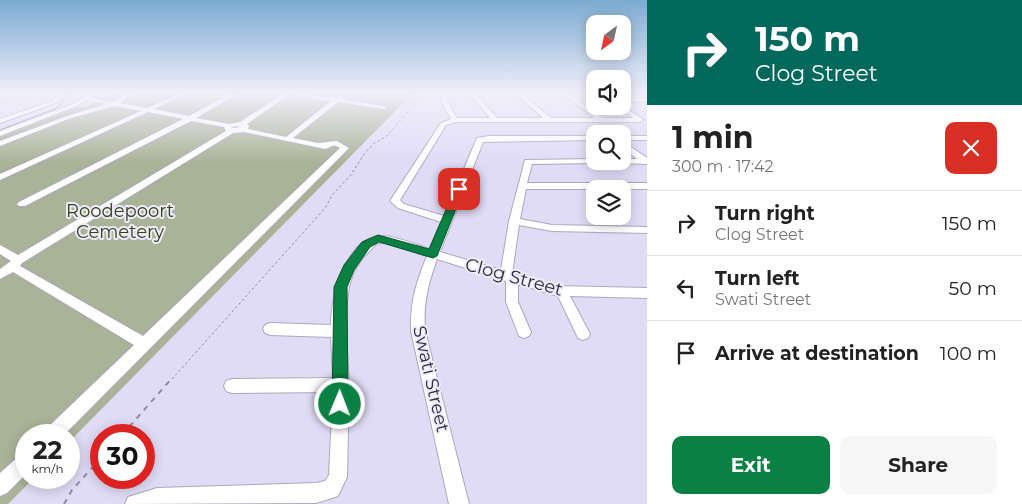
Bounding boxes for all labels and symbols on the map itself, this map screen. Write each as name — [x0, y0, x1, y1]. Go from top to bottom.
north arrow — [586, 15, 631, 60]
pin — [438, 168, 480, 210]
park label: Roodepoort Cemetery — [66, 200, 174, 243]
street label: Clog Street — [463, 253, 565, 301]
street label: Swati Street — [408, 324, 454, 434]
position arrow — [313, 377, 365, 429]
speed limit sign: 30 — [90, 424, 155, 489]

